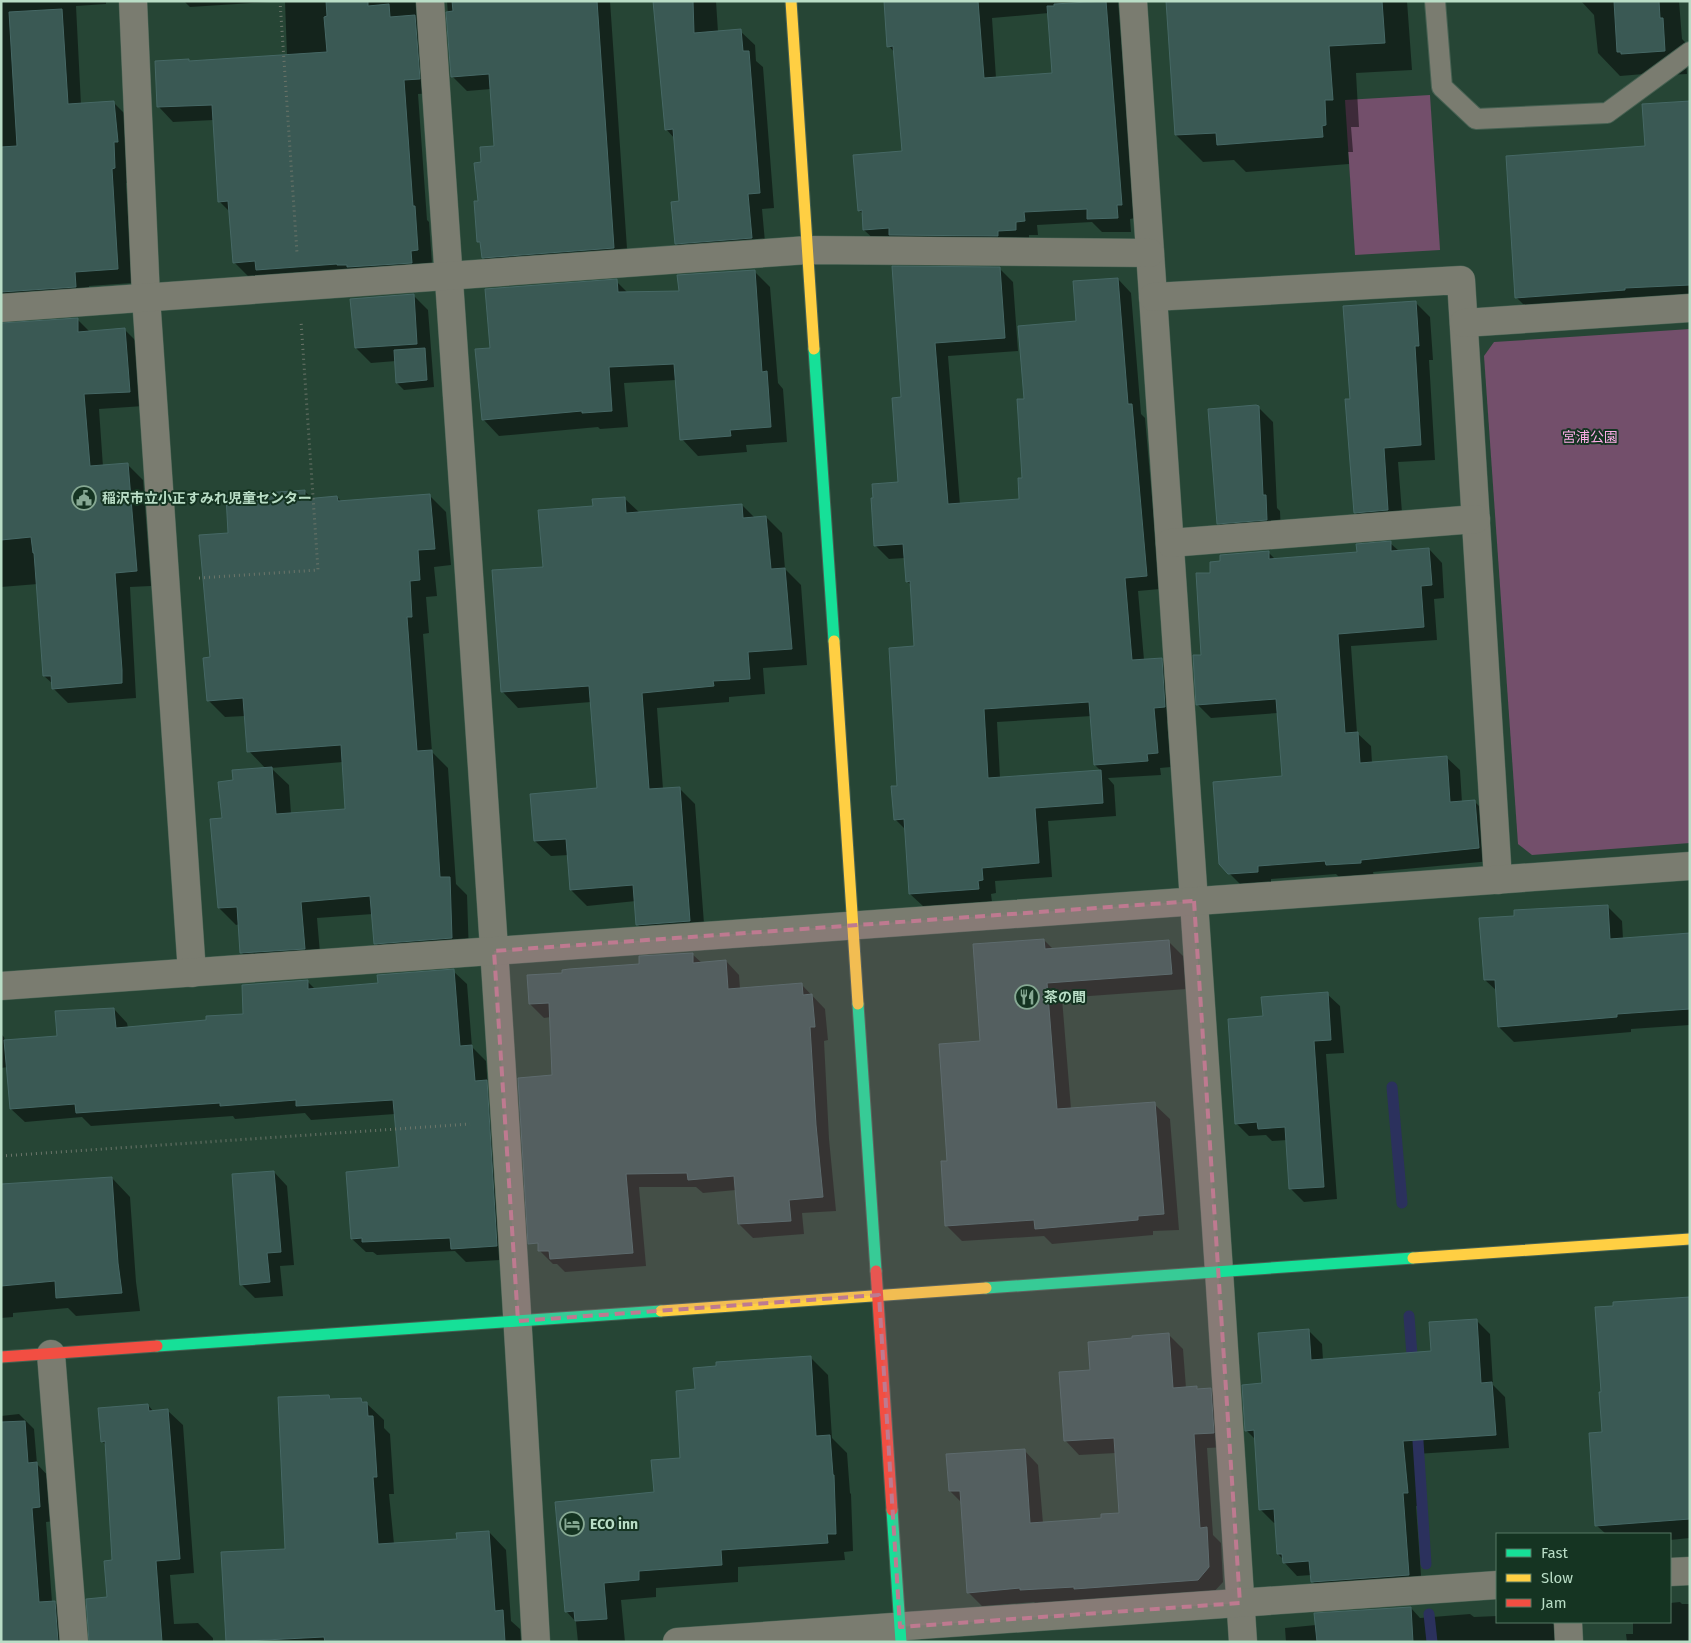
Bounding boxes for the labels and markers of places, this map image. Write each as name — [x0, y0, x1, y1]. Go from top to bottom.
public building icon: 稲沢市立小正すみれ児童センター — [71, 485, 97, 511]
place label: 稲沢市立小正すみれ児童センター — [102, 490, 312, 507]
restaurant icon: 茶の間 — [1014, 984, 1040, 1010]
place label: 茶の間 — [1044, 989, 1086, 1006]
hotel icon: ECO inn — [559, 1511, 585, 1537]
place label: ECO inn — [590, 1516, 638, 1533]

